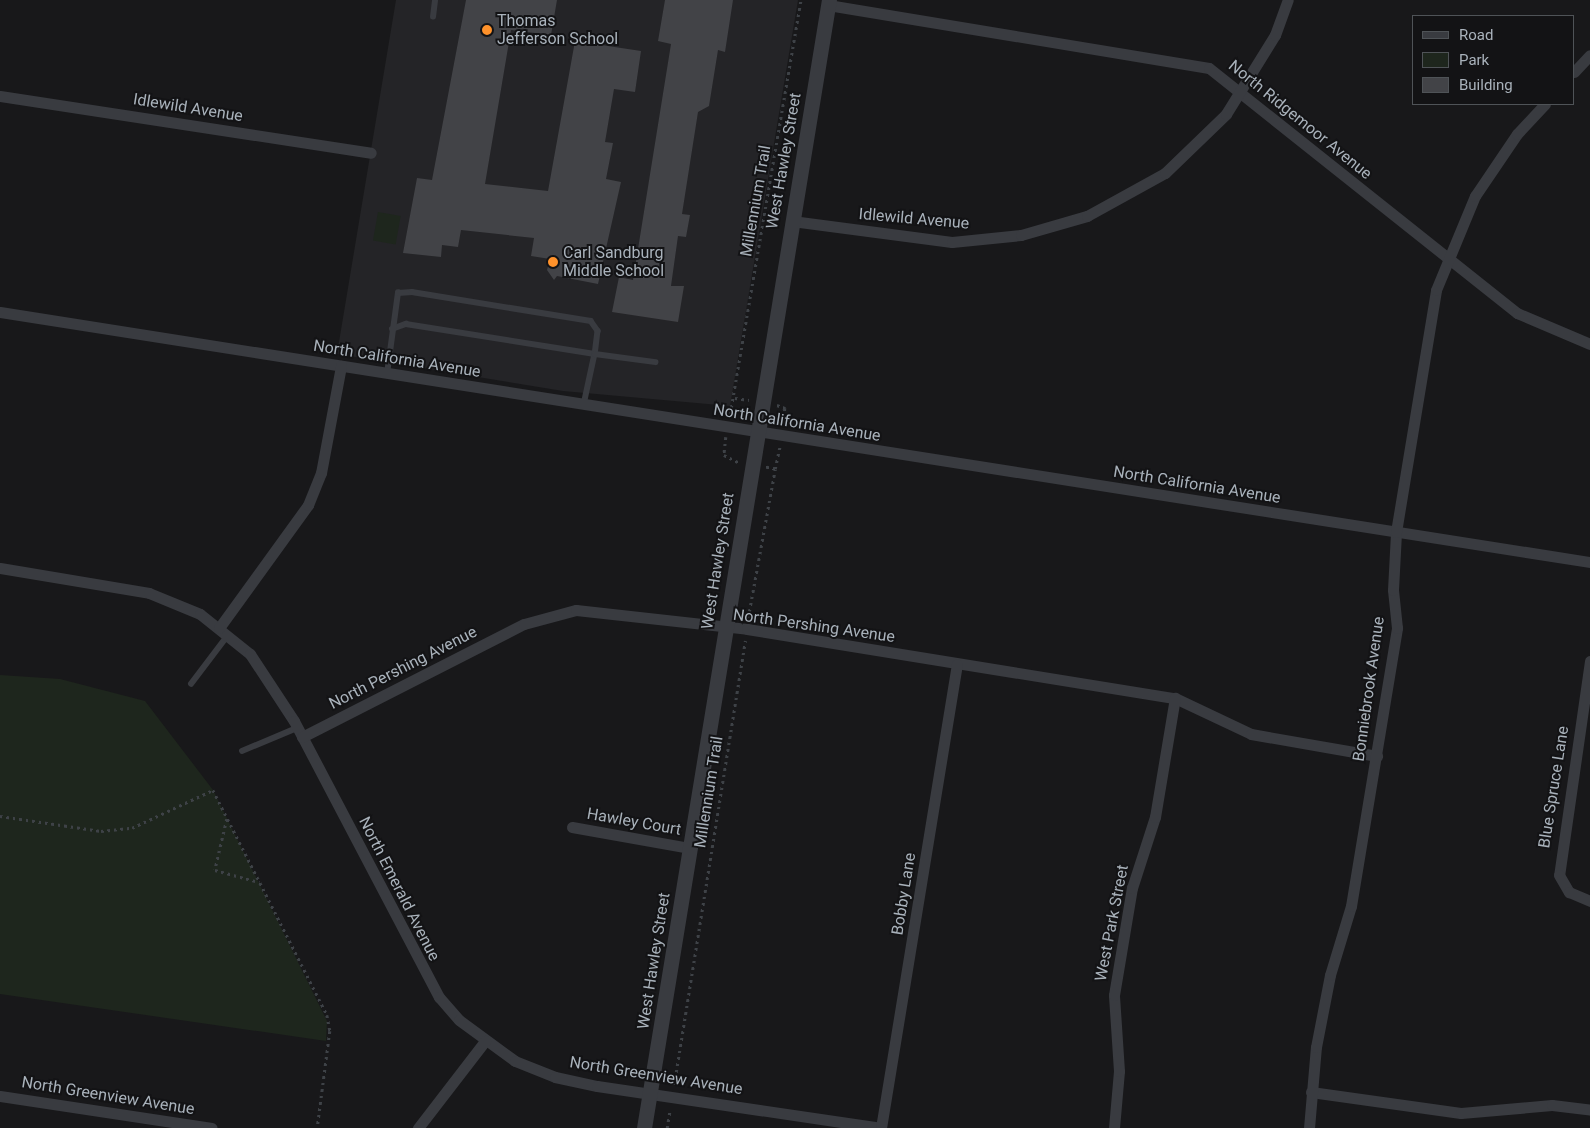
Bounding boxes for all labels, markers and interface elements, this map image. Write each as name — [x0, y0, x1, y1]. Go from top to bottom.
place label: Thomas Jefferson School — [497, 11, 618, 49]
legend — [1412, 15, 1575, 105]
marker: Thomas Jefferson School — [481, 24, 493, 36]
text: Road — [1459, 26, 1493, 44]
text: Park — [1459, 51, 1489, 69]
street label: North Ridgemoor Avenue — [1225, 56, 1375, 184]
text: Building — [1459, 76, 1513, 94]
street label: Idlewild Avenue — [132, 90, 244, 126]
street label: West Hawley Street — [763, 91, 805, 231]
street label: Millennium Trail — [737, 144, 775, 258]
street label: Idlewild Avenue — [858, 205, 970, 233]
place label: Carl Sandburg Middle School — [563, 243, 664, 281]
marker: Carl Sandburg Middle School — [547, 256, 559, 268]
street label: North California Avenue — [312, 336, 482, 382]
street label: North California Avenue — [712, 400, 882, 446]
street label: North California Avenue — [1112, 462, 1282, 508]
street label: West Hawley Street — [698, 491, 738, 631]
street label: North Pershing Avenue — [732, 605, 896, 647]
street label: Bonniebrook Avenue — [1349, 615, 1389, 763]
street label: North Pershing Avenue — [326, 622, 480, 714]
street label: Blue Spruce Lane — [1535, 725, 1573, 849]
street label: Millennium Trail — [691, 735, 727, 849]
street label: Hawley Court — [585, 804, 683, 840]
street label: North Emerald Avenue — [354, 814, 444, 964]
street label: Bobby Lane — [888, 851, 920, 937]
street label: West Park Street — [1091, 863, 1133, 983]
street label: West Hawley Street — [634, 891, 674, 1031]
street label: North Greenview Avenue — [568, 1053, 744, 1099]
street label: North Greenview Avenue — [20, 1073, 196, 1119]

